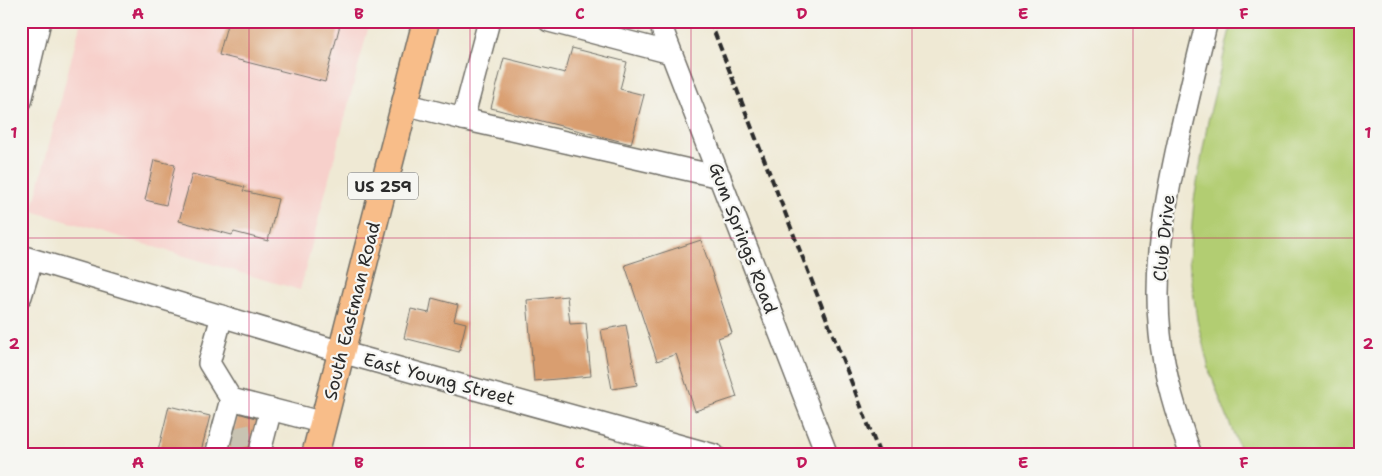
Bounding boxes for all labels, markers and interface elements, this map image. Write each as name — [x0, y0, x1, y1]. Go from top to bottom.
text: A — [132, 3, 144, 24]
text: B — [354, 3, 364, 24]
text: C — [575, 3, 585, 24]
text: D — [796, 3, 808, 24]
text: E — [1018, 3, 1028, 24]
text: F — [1239, 3, 1249, 24]
text: 1 — [10, 122, 18, 143]
text: 1 — [1364, 122, 1372, 143]
street label: Gum Springs Road — [703, 159, 783, 317]
road number: US 259 — [348, 172, 418, 200]
street label: Club Drive — [1148, 193, 1180, 283]
street label: South Eastman Road — [318, 219, 386, 403]
text: 2 — [8, 333, 20, 354]
text: 2 — [1362, 333, 1374, 354]
street label: East Young Street — [361, 347, 518, 411]
text: A — [132, 452, 144, 473]
text: B — [354, 452, 364, 473]
text: C — [575, 452, 585, 473]
text: D — [796, 452, 808, 473]
text: E — [1018, 452, 1028, 473]
text: F — [1239, 452, 1249, 473]

